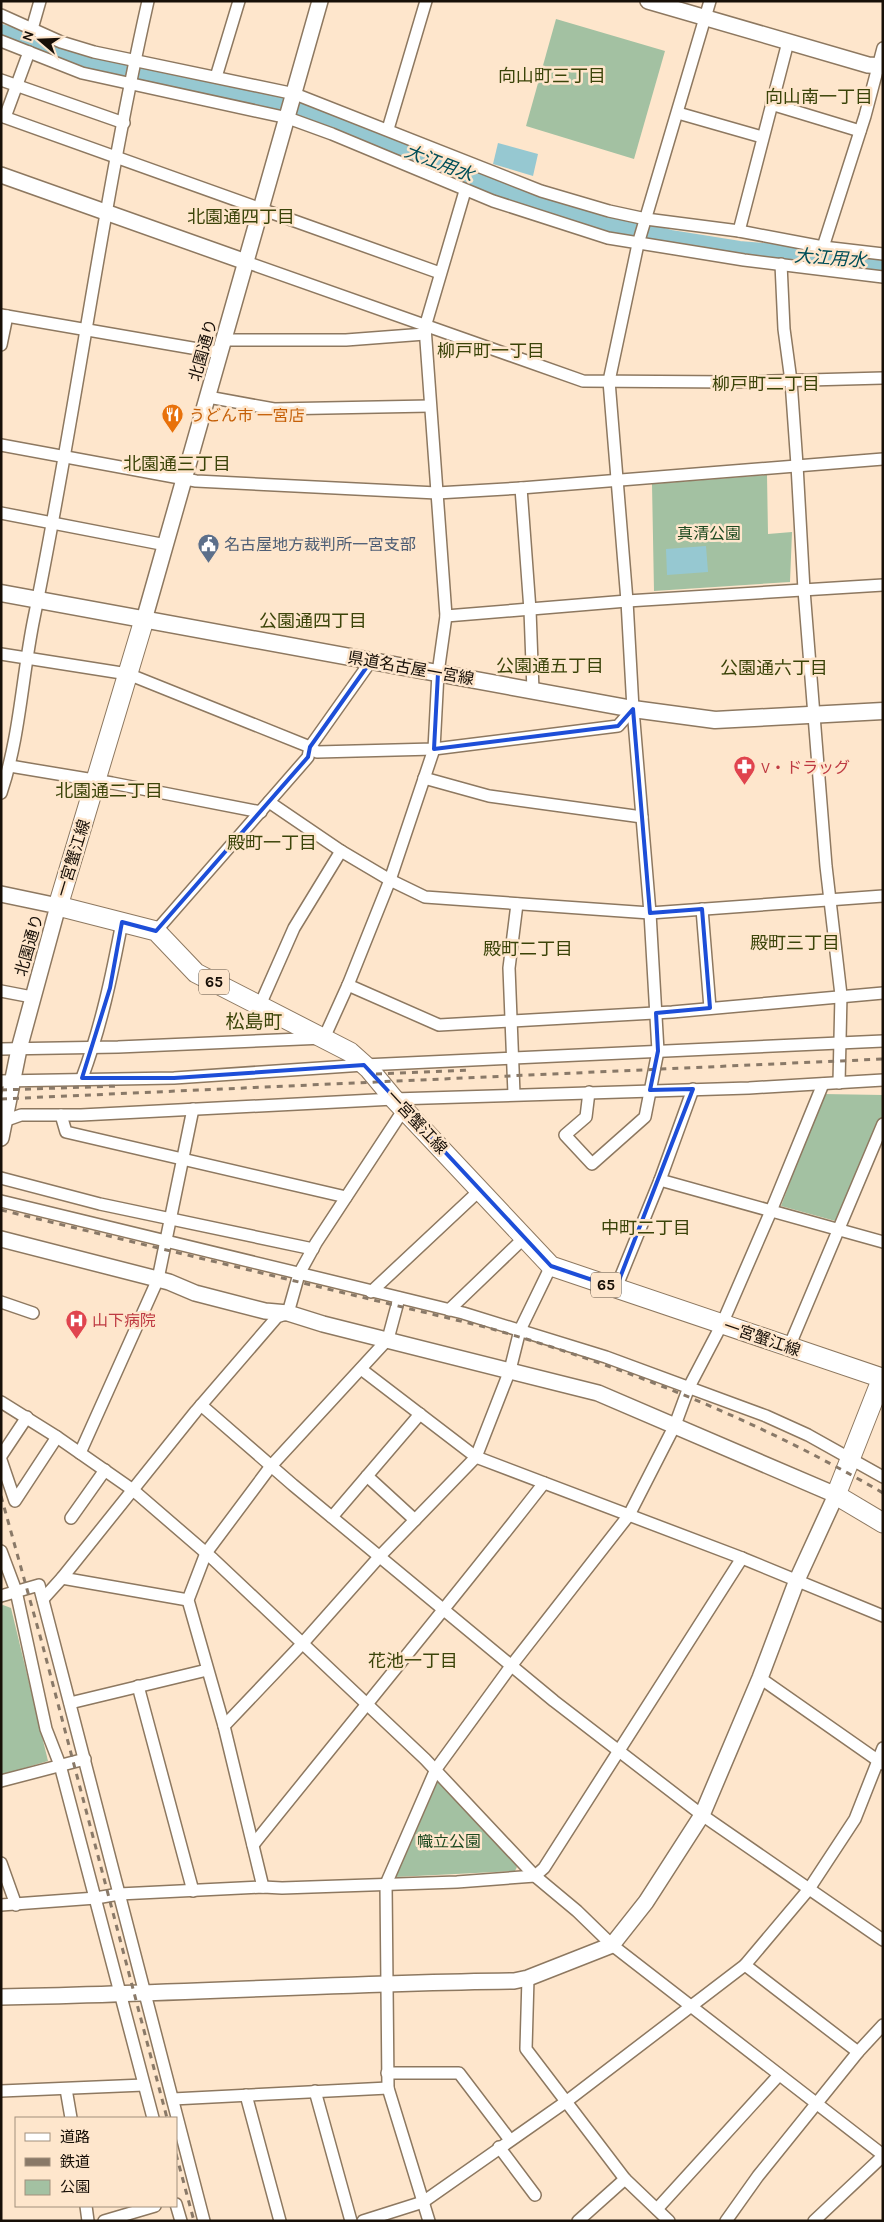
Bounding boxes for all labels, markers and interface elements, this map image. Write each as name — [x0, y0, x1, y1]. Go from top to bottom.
north arrow — [15, 15, 65, 65]
text: N — [19, 28, 38, 43]
district label: 向山町三丁目 — [498, 65, 606, 87]
district label: 向山南一丁目 — [765, 86, 873, 108]
water label: 大江用水 — [401, 140, 478, 187]
district label: 北園通四丁目 — [187, 206, 295, 228]
water label: 大江用水 — [793, 245, 869, 272]
street label: 北園通り — [185, 317, 221, 383]
district label: 柳戸町一丁目 — [437, 340, 545, 362]
district label: 柳戸町二丁目 — [712, 373, 820, 395]
restaurant icon: うどん市 一宮店 — [161, 403, 185, 434]
place label: うどん市 一宮店 — [189, 406, 305, 425]
district label: 北園通三丁目 — [123, 453, 231, 475]
park label: 真清公園 — [677, 524, 741, 543]
public building icon: 名古屋地方裁判所一宮支部 — [196, 532, 220, 563]
place label: 名古屋地方裁判所一宮支部 — [224, 535, 416, 554]
district label: 公園通四丁目 — [259, 610, 367, 632]
street label: 県道名古屋一宮線 — [346, 648, 476, 688]
district label: 公園通五丁目 — [496, 655, 604, 677]
district label: 公園通六丁目 — [720, 657, 828, 679]
pharmacy icon: V・ドラッグ — [733, 755, 757, 786]
place label: V・ドラッグ — [761, 758, 850, 777]
district label: 北園通二丁目 — [55, 780, 163, 802]
street label: 一宮蟹江線 — [52, 817, 94, 899]
district label: 殿町一丁目 — [227, 832, 317, 854]
street label: 北園通り — [11, 912, 47, 978]
district label: 殿町三丁目 — [750, 932, 840, 954]
district label: 殿町二丁目 — [483, 938, 573, 960]
road number: 65 — [199, 970, 229, 994]
district label: 松島町 — [225, 1011, 283, 1033]
street label: 一宮蟹江線 — [383, 1086, 451, 1158]
district label: 中町二丁目 — [601, 1217, 691, 1239]
road number: 65 — [591, 1272, 621, 1298]
hospital icon: 山下病院 — [64, 1308, 88, 1339]
place label: 山下病院 — [92, 1311, 156, 1330]
street label: 一宮蟹江線 — [721, 1316, 803, 1360]
district label: 花池一丁目 — [368, 1650, 458, 1672]
park label: 幟立公園 — [417, 1832, 481, 1851]
legend — [15, 2117, 178, 2207]
text: 道路 — [60, 2128, 90, 2146]
text: 鉄道 — [60, 2153, 90, 2171]
text: 公園 — [60, 2178, 90, 2196]

